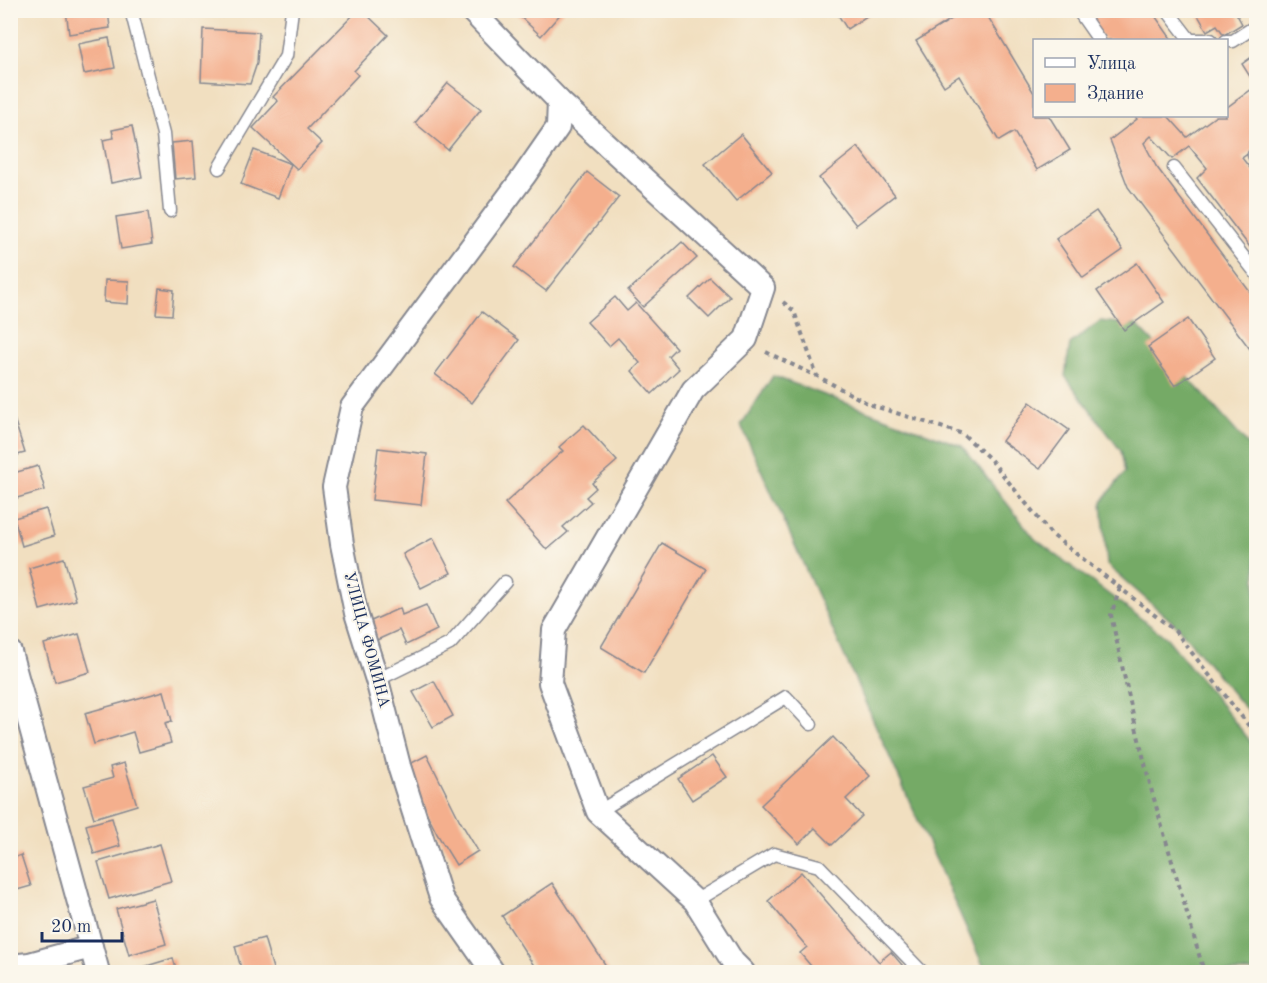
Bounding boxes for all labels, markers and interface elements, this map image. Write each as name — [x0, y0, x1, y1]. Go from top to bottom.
legend — [1033, 39, 1228, 117]
text: Улица — [1087, 55, 1136, 73]
text: Здание — [1087, 85, 1144, 103]
street label: УЛИЦА ФОМИНА — [340, 570, 392, 710]
scale bar — [42, 905, 122, 943]
text: 20 m — [51, 918, 91, 936]

